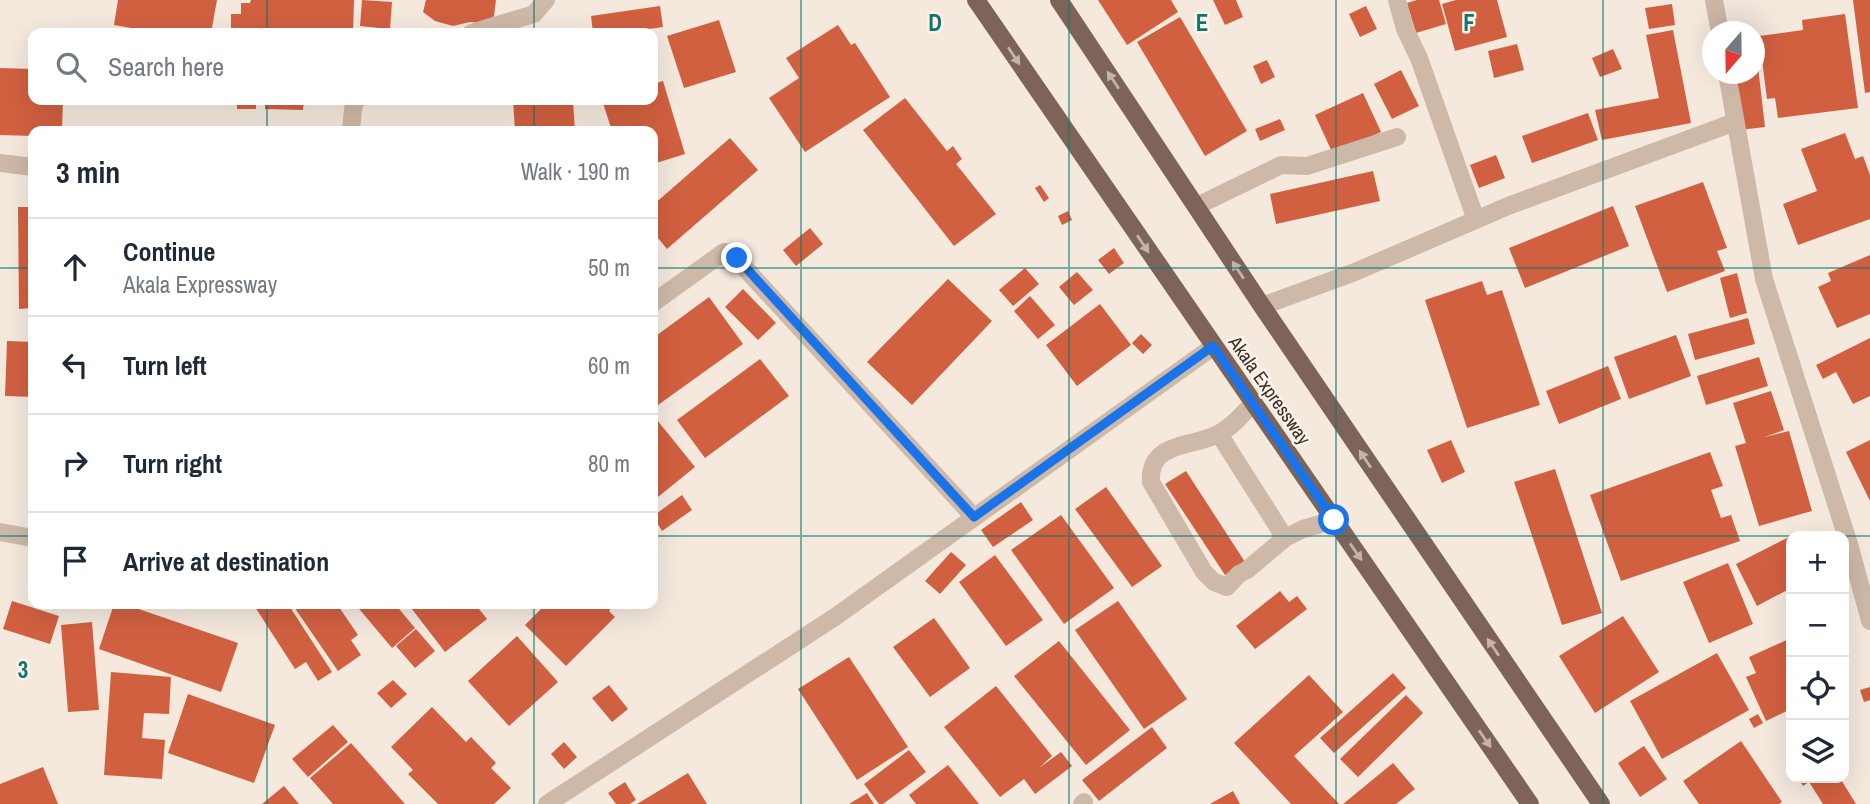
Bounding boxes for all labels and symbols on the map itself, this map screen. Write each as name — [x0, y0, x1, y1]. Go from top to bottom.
text: D — [928, 7, 942, 38]
text: E — [1196, 7, 1208, 38]
text: F — [1463, 7, 1475, 38]
north arrow — [1702, 21, 1765, 84]
one-way arrow — [1008, 46, 1021, 66]
one-way arrow — [1106, 71, 1120, 89]
one-way arrow — [1136, 235, 1150, 253]
route end — [721, 242, 752, 273]
one-way arrow — [1232, 260, 1245, 279]
street label: Akala Expressway — [1222, 330, 1317, 450]
one-way arrow — [1359, 449, 1372, 468]
route start — [1318, 504, 1349, 535]
one-way arrow — [1349, 543, 1363, 561]
one-way arrow — [1486, 637, 1499, 657]
text: 3 — [18, 654, 28, 685]
one-way arrow — [1478, 730, 1492, 748]

